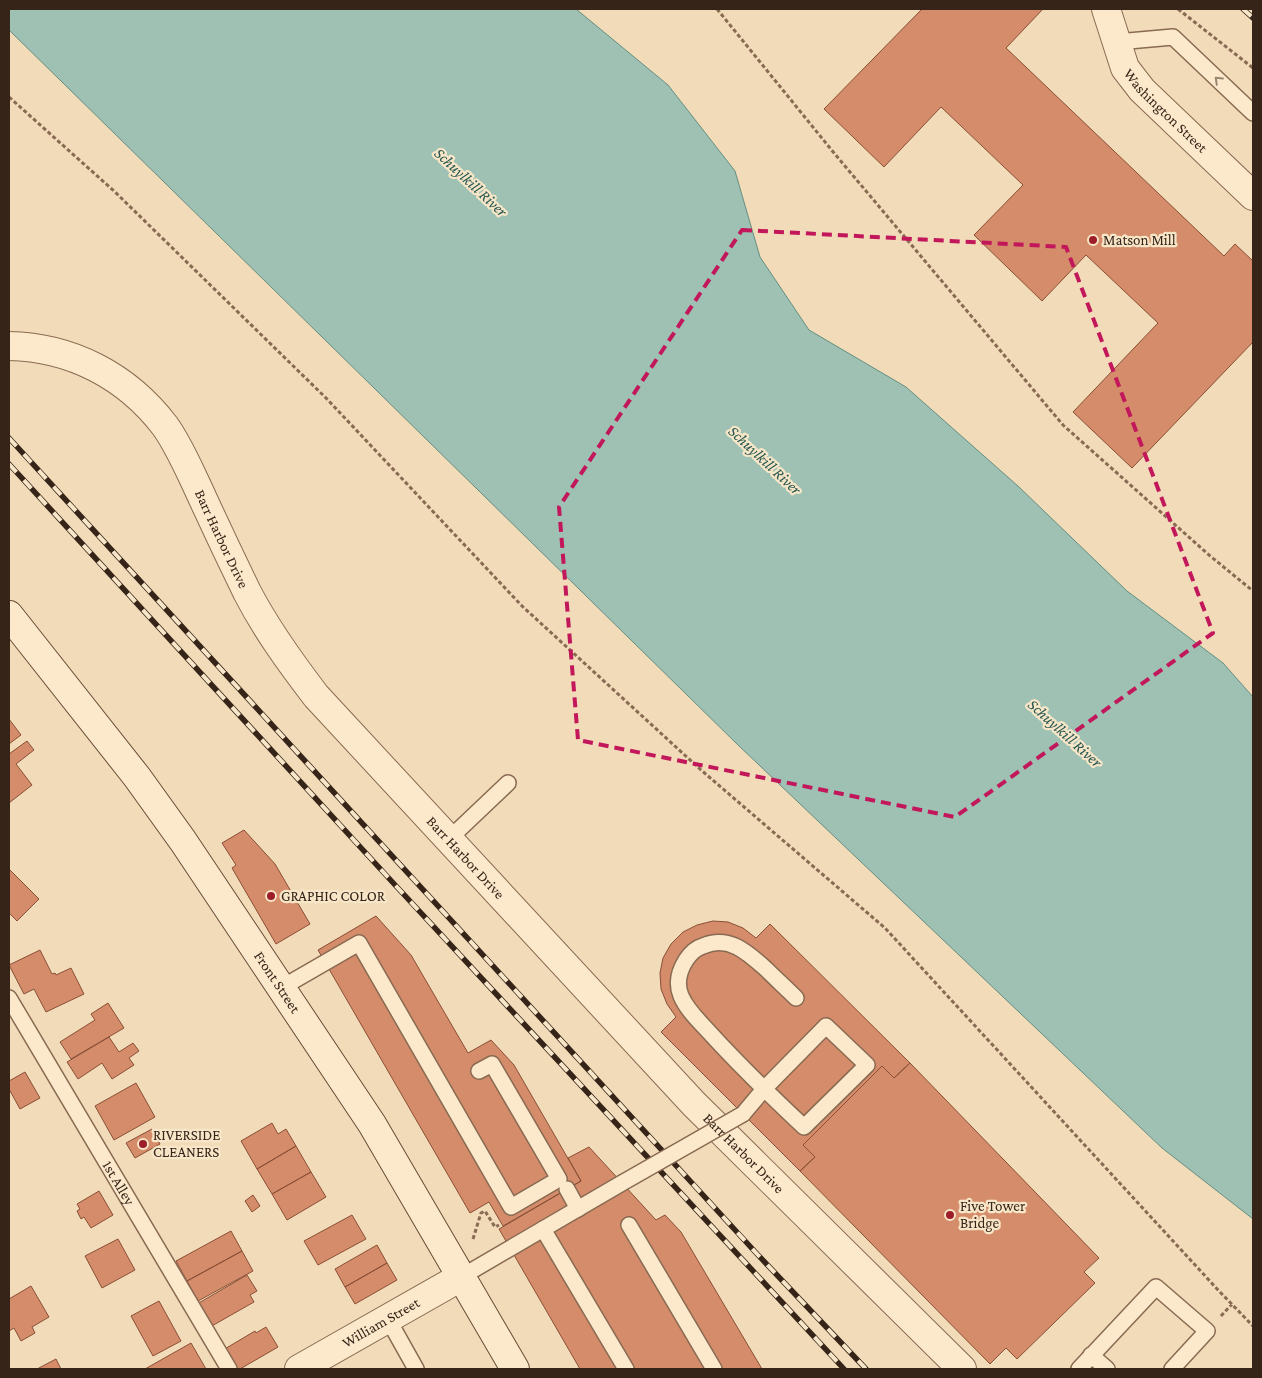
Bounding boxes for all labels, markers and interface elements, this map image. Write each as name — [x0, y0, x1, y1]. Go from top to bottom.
street label: Washington Street — [1121, 66, 1211, 157]
one-way arrow — [1215, 77, 1224, 86]
water label: Schuylkill River — [431, 144, 511, 221]
place label: Matson Mill — [1103, 232, 1176, 248]
marker: Matson Mill — [1087, 234, 1099, 246]
water label: Schuylkill River — [725, 422, 805, 499]
street label: Barr Harbor Drive — [192, 487, 252, 591]
water label: Schuylkill River — [1024, 696, 1105, 771]
street label: Barr Harbor Drive — [424, 813, 508, 902]
place label: GRAPHIC COLOR — [281, 888, 386, 904]
marker: GRAPHIC COLOR — [265, 890, 277, 902]
street label: Front Street — [251, 948, 304, 1017]
street label: Barr Harbor Drive — [700, 1110, 788, 1197]
place label: RIVERSIDE CLEANERS — [153, 1127, 220, 1160]
marker: RIVERSIDE CLEANERS — [137, 1138, 149, 1150]
street label: 1st Alley — [99, 1158, 138, 1208]
place label: Five Tower Bridge — [960, 1198, 1026, 1232]
marker: Five Tower Bridge — [944, 1209, 956, 1221]
street label: William Street — [339, 1294, 423, 1351]

